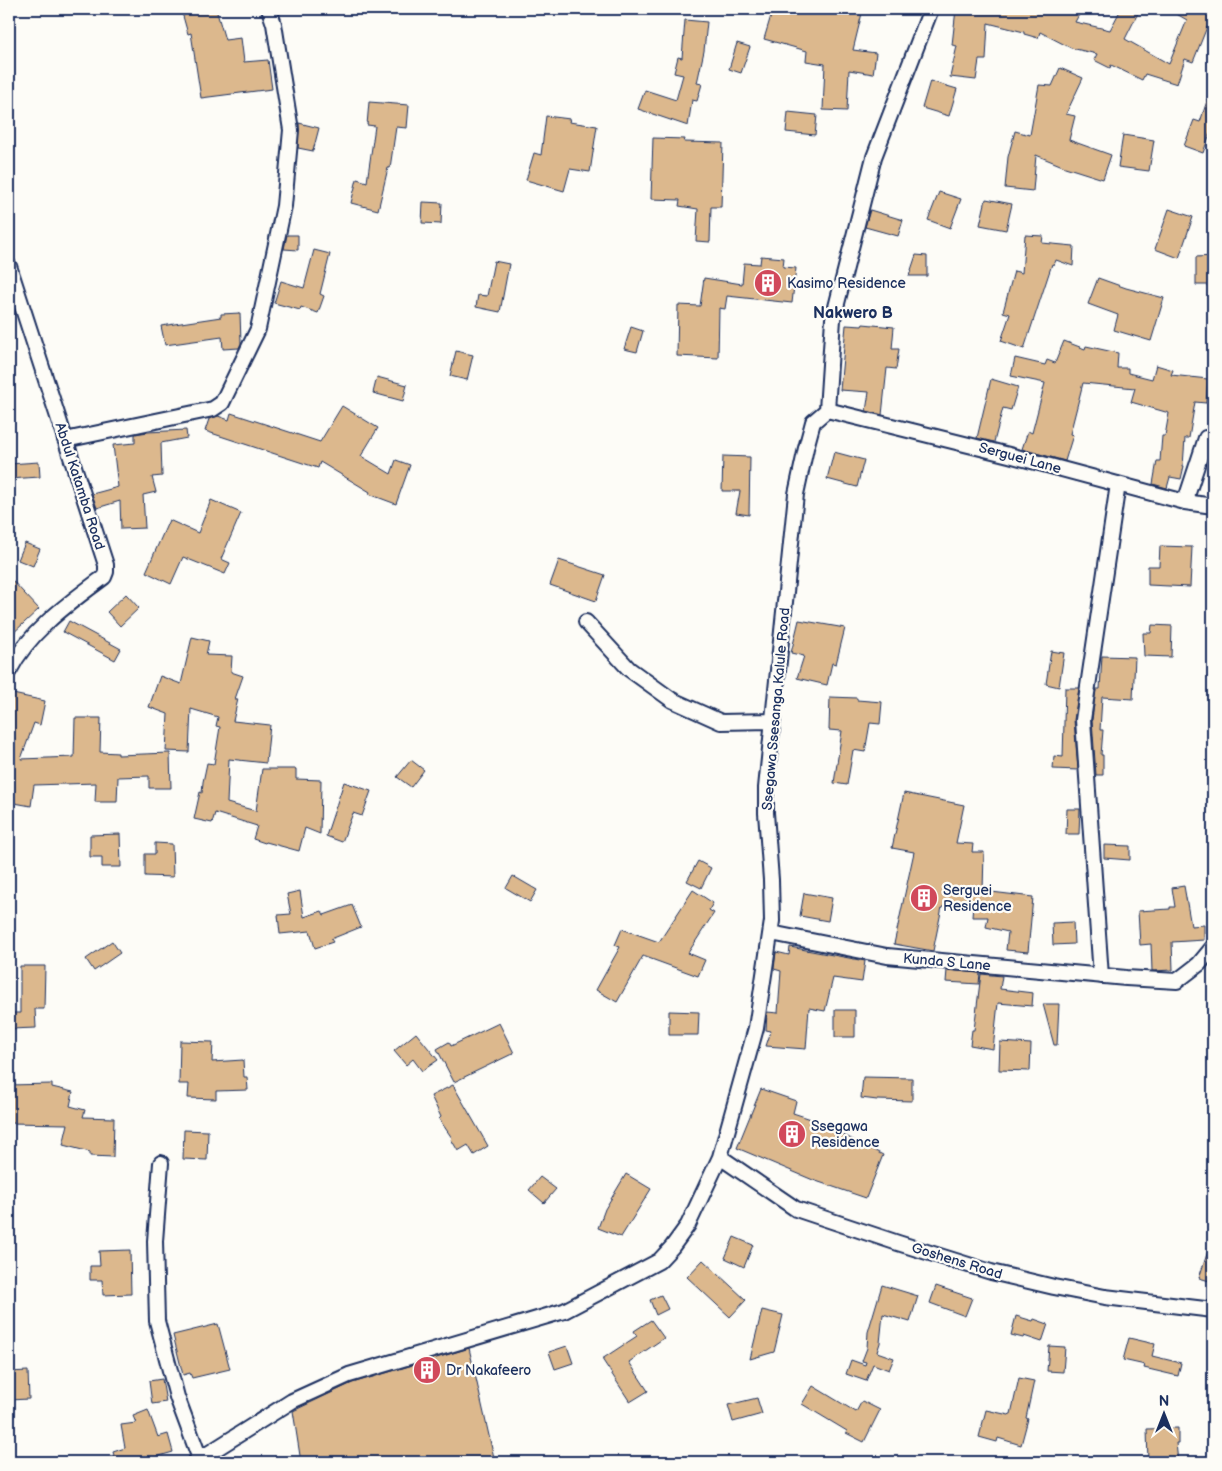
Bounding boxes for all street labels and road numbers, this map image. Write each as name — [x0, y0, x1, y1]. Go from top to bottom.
street label: Abdul Katamba Road — [51, 420, 109, 552]
street label: Serguei Lane — [977, 439, 1063, 477]
street label: Ssegawa Ssesanga Kalule Road — [759, 607, 793, 811]
street label: Kunda S Lane — [902, 950, 992, 974]
street label: Goshens Road — [910, 1239, 1004, 1283]

